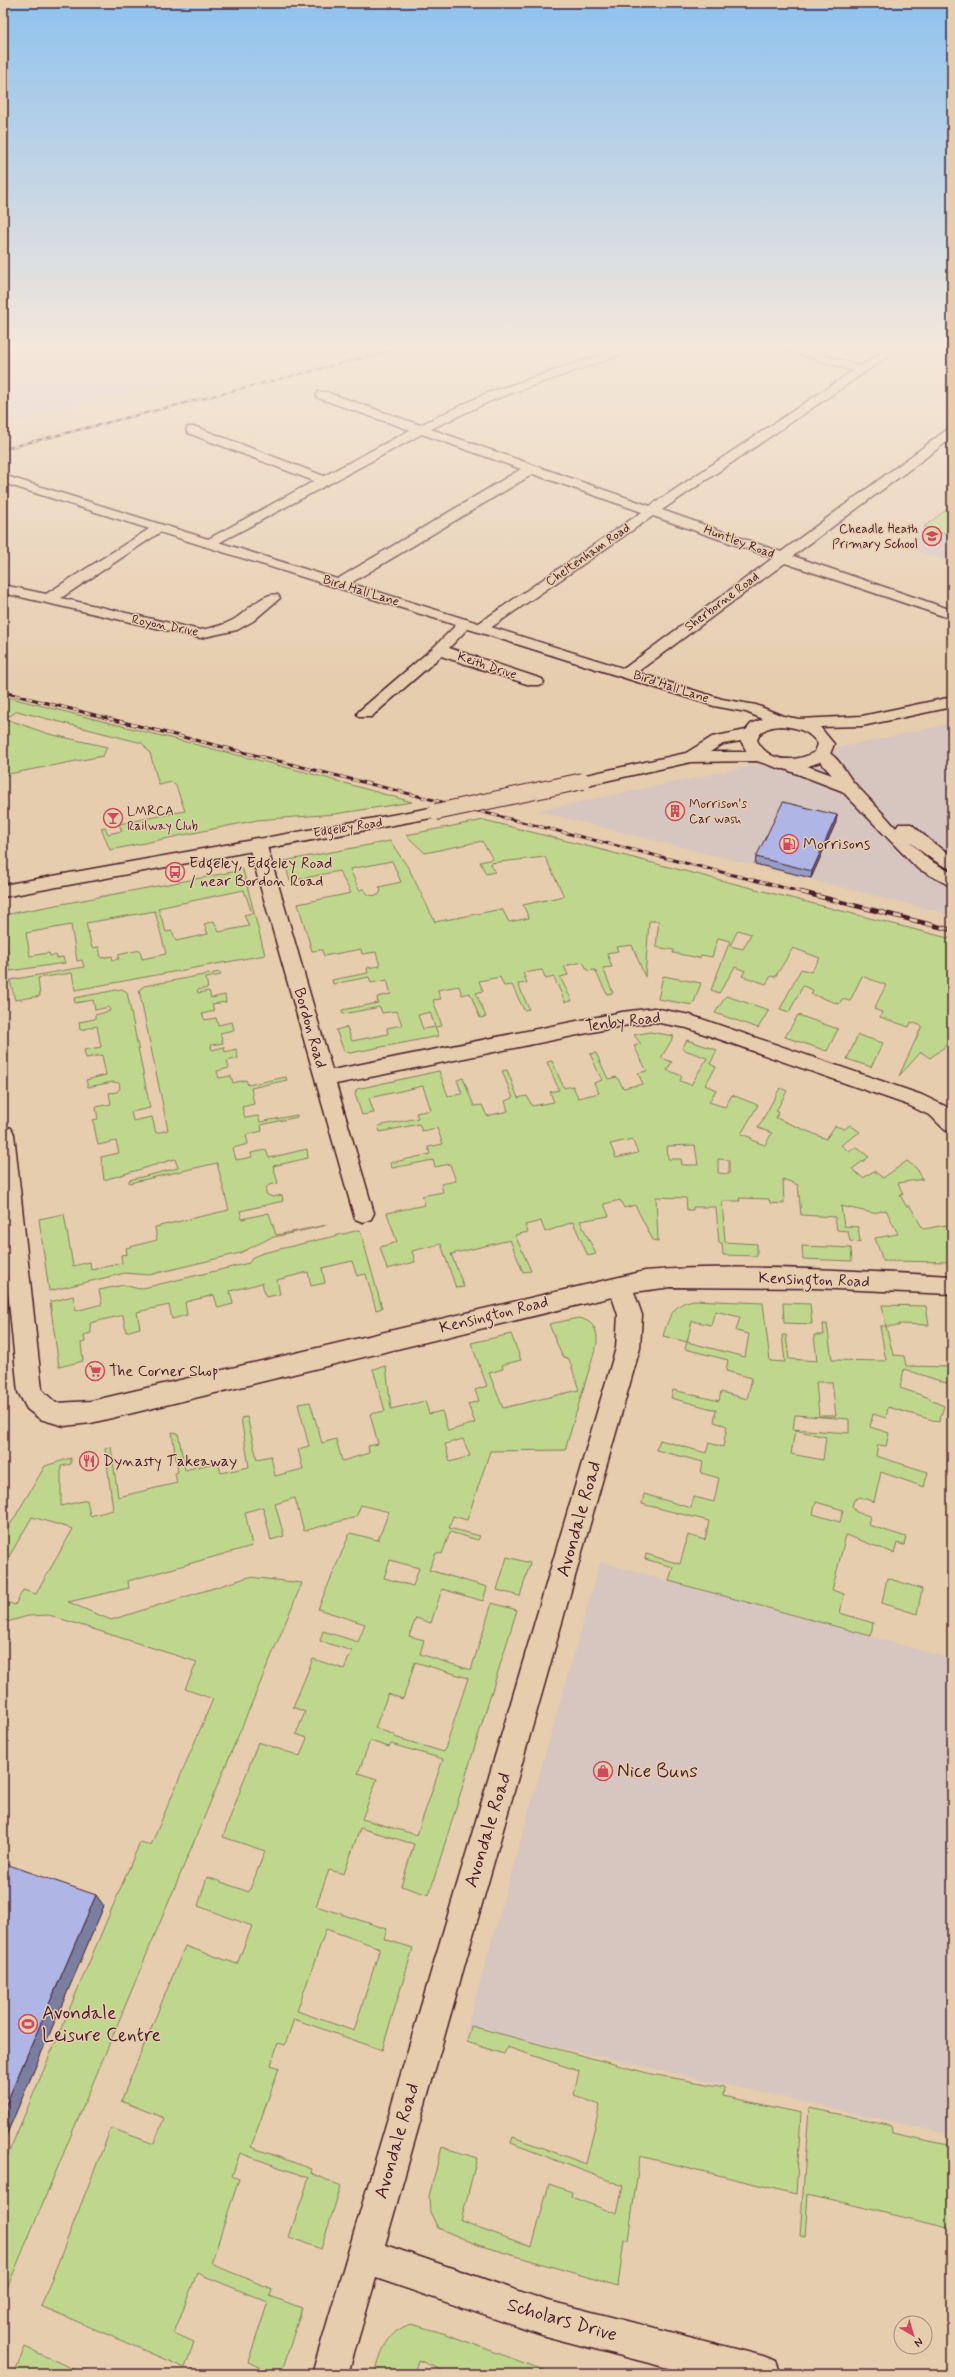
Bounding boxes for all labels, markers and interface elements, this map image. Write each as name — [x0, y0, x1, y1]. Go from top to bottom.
street label: Cheltenham Road — [542, 520, 634, 590]
street label: Huntley Road — [701, 521, 777, 563]
place label: Cheadle Heath Primary School — [832, 521, 918, 553]
school or university icon: Cheadle Heath Primary School — [921, 525, 943, 547]
street label: Sherborne Road — [681, 568, 763, 636]
street label: Bird Hall Lane — [321, 571, 401, 611]
street label: Royon Drive — [130, 611, 200, 641]
street label: Keith Drive — [455, 648, 519, 684]
street label: Bird Hall Lane — [631, 667, 711, 707]
place label: Morrison's Car wash — [689, 796, 747, 828]
building icon: Morrison's Car wash — [664, 800, 686, 822]
place label: LMRCA Railway Club — [127, 803, 198, 835]
bar icon: LMRCA Railway Club — [102, 807, 124, 829]
street label: Edgeley Road — [312, 814, 384, 844]
fuel station icon: Morrisons — [778, 833, 800, 855]
place label: Morrisons — [803, 834, 870, 855]
place label: Edgeley, Edgeley Road / near Bordon Road — [189, 853, 332, 892]
bus stop icon: Edgeley, Edgeley Road / near Bordon Road — [164, 861, 186, 883]
street label: Bordon Road — [289, 985, 331, 1071]
street label: Tenby Road — [584, 1007, 662, 1037]
street label: Kensington Road — [758, 1268, 870, 1293]
street label: Kensington Road — [437, 1291, 551, 1340]
supermarket icon: The Corner Shop — [84, 1360, 106, 1382]
place label: The Corner Shop — [109, 1361, 218, 1382]
restaurant icon: Dynasty Takeaway — [78, 1450, 100, 1472]
place label: Dynasty Takeaway — [103, 1451, 237, 1472]
street label: Avondale Road — [551, 1458, 607, 1580]
place label: Nice Buns — [617, 1759, 698, 1784]
shop icon: Nice Buns — [592, 1760, 614, 1782]
street label: Avondale Road — [459, 1769, 517, 1891]
place label: Avondale Leisure Centre — [42, 2001, 161, 2048]
sports icon: Avondale Leisure Centre — [17, 2013, 39, 2035]
street label: Avondale Road — [369, 2080, 425, 2202]
street label: Scholars Drive — [504, 2292, 620, 2348]
north arrow — [893, 2315, 933, 2355]
text: N — [911, 2334, 926, 2350]

